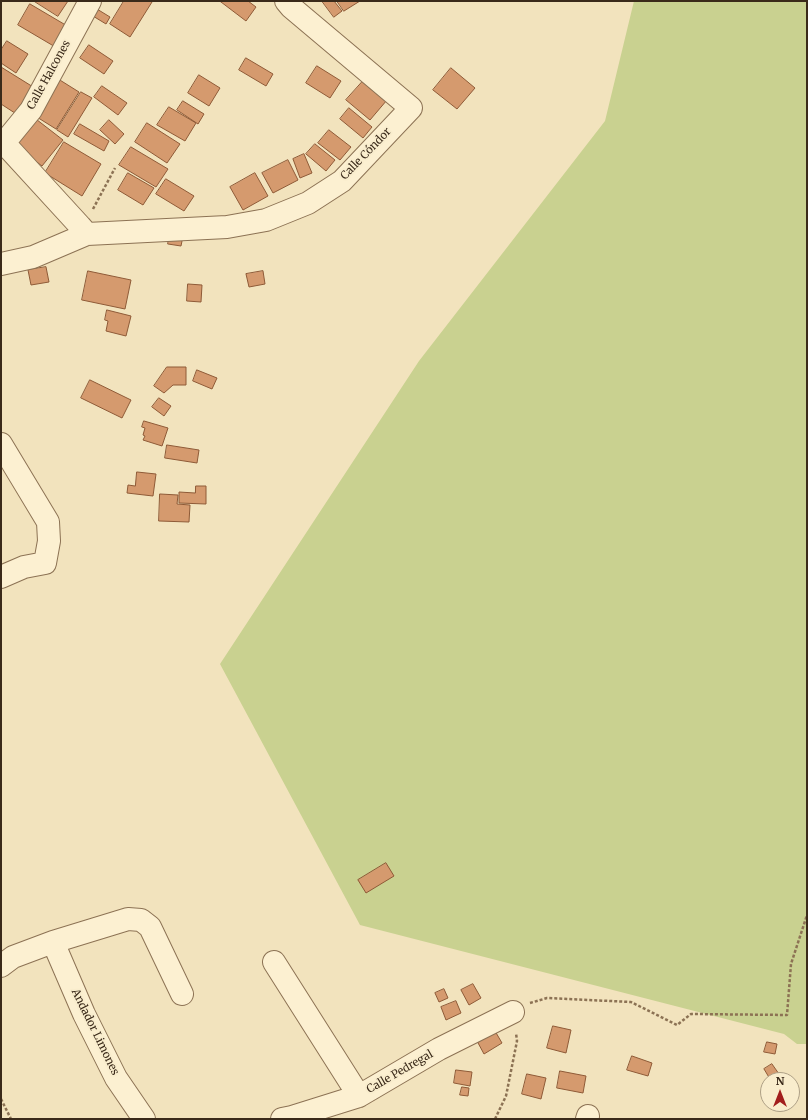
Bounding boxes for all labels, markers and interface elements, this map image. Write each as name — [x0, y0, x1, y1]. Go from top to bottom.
street label: Calle Halcones — [25, 38, 73, 112]
street label: Calle Cóndor — [338, 125, 394, 183]
street label: Andador Limones — [68, 987, 122, 1077]
street label: Calle Pedregal — [365, 1048, 435, 1096]
north arrow — [760, 1072, 800, 1112]
text: N — [776, 1074, 784, 1088]

